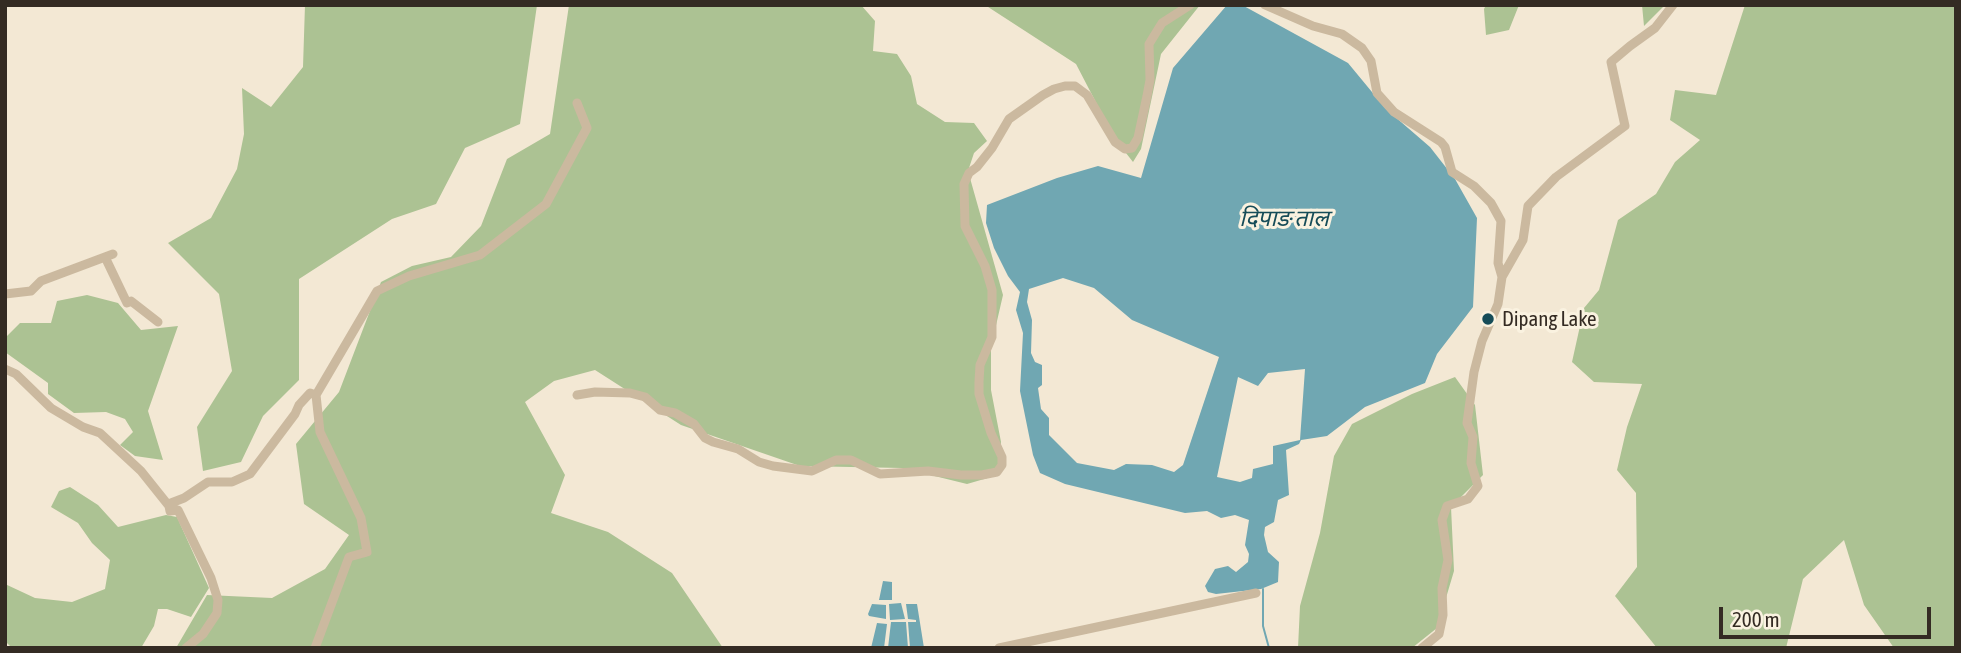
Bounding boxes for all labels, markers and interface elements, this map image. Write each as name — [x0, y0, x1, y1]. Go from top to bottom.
water label: दिपाङ ताल — [1239, 205, 1329, 233]
place label: Dipang Lake — [1502, 306, 1597, 332]
marker: Dipang Lake — [1480, 311, 1496, 327]
scale bar — [1723, 594, 1935, 638]
text: 200 m — [1732, 607, 1780, 631]

